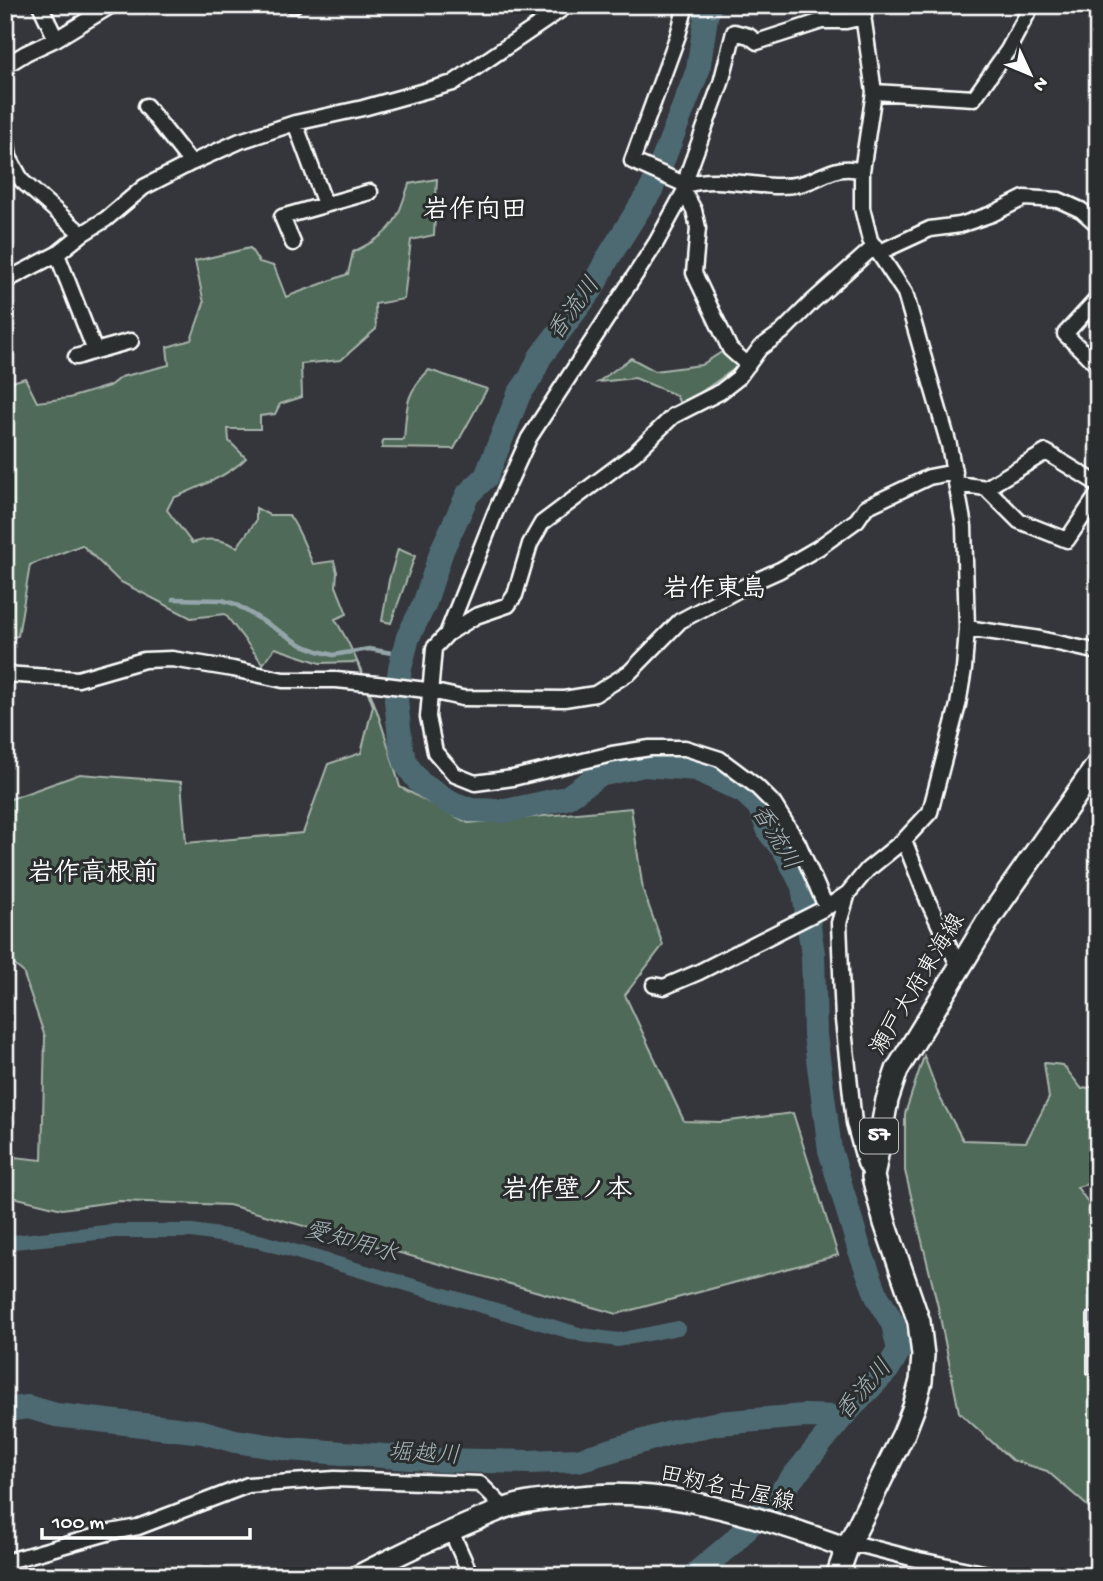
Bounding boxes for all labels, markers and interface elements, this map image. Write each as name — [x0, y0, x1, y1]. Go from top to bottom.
north arrow — [995, 38, 1064, 108]
text: N — [1027, 71, 1052, 96]
district label: 岩作向田 — [423, 195, 527, 228]
water label: 香流川 — [542, 272, 608, 348]
district label: 岩作東島 — [663, 574, 767, 607]
water label: 香流川 — [743, 800, 805, 876]
district label: 岩作高根前 — [28, 858, 158, 891]
street label: 瀬戸大府東海線 — [865, 909, 972, 1061]
road number: 57 — [860, 1118, 898, 1154]
district label: 岩作壁ノ本 — [502, 1175, 632, 1208]
water label: 愛知用水 — [301, 1216, 401, 1271]
water label: 香流川 — [830, 1354, 900, 1428]
water label: 堀越川 — [387, 1440, 461, 1472]
street label: 田籾名古屋線 — [657, 1460, 797, 1519]
scale bar — [42, 1497, 250, 1541]
text: 100 m — [51, 1512, 104, 1537]

